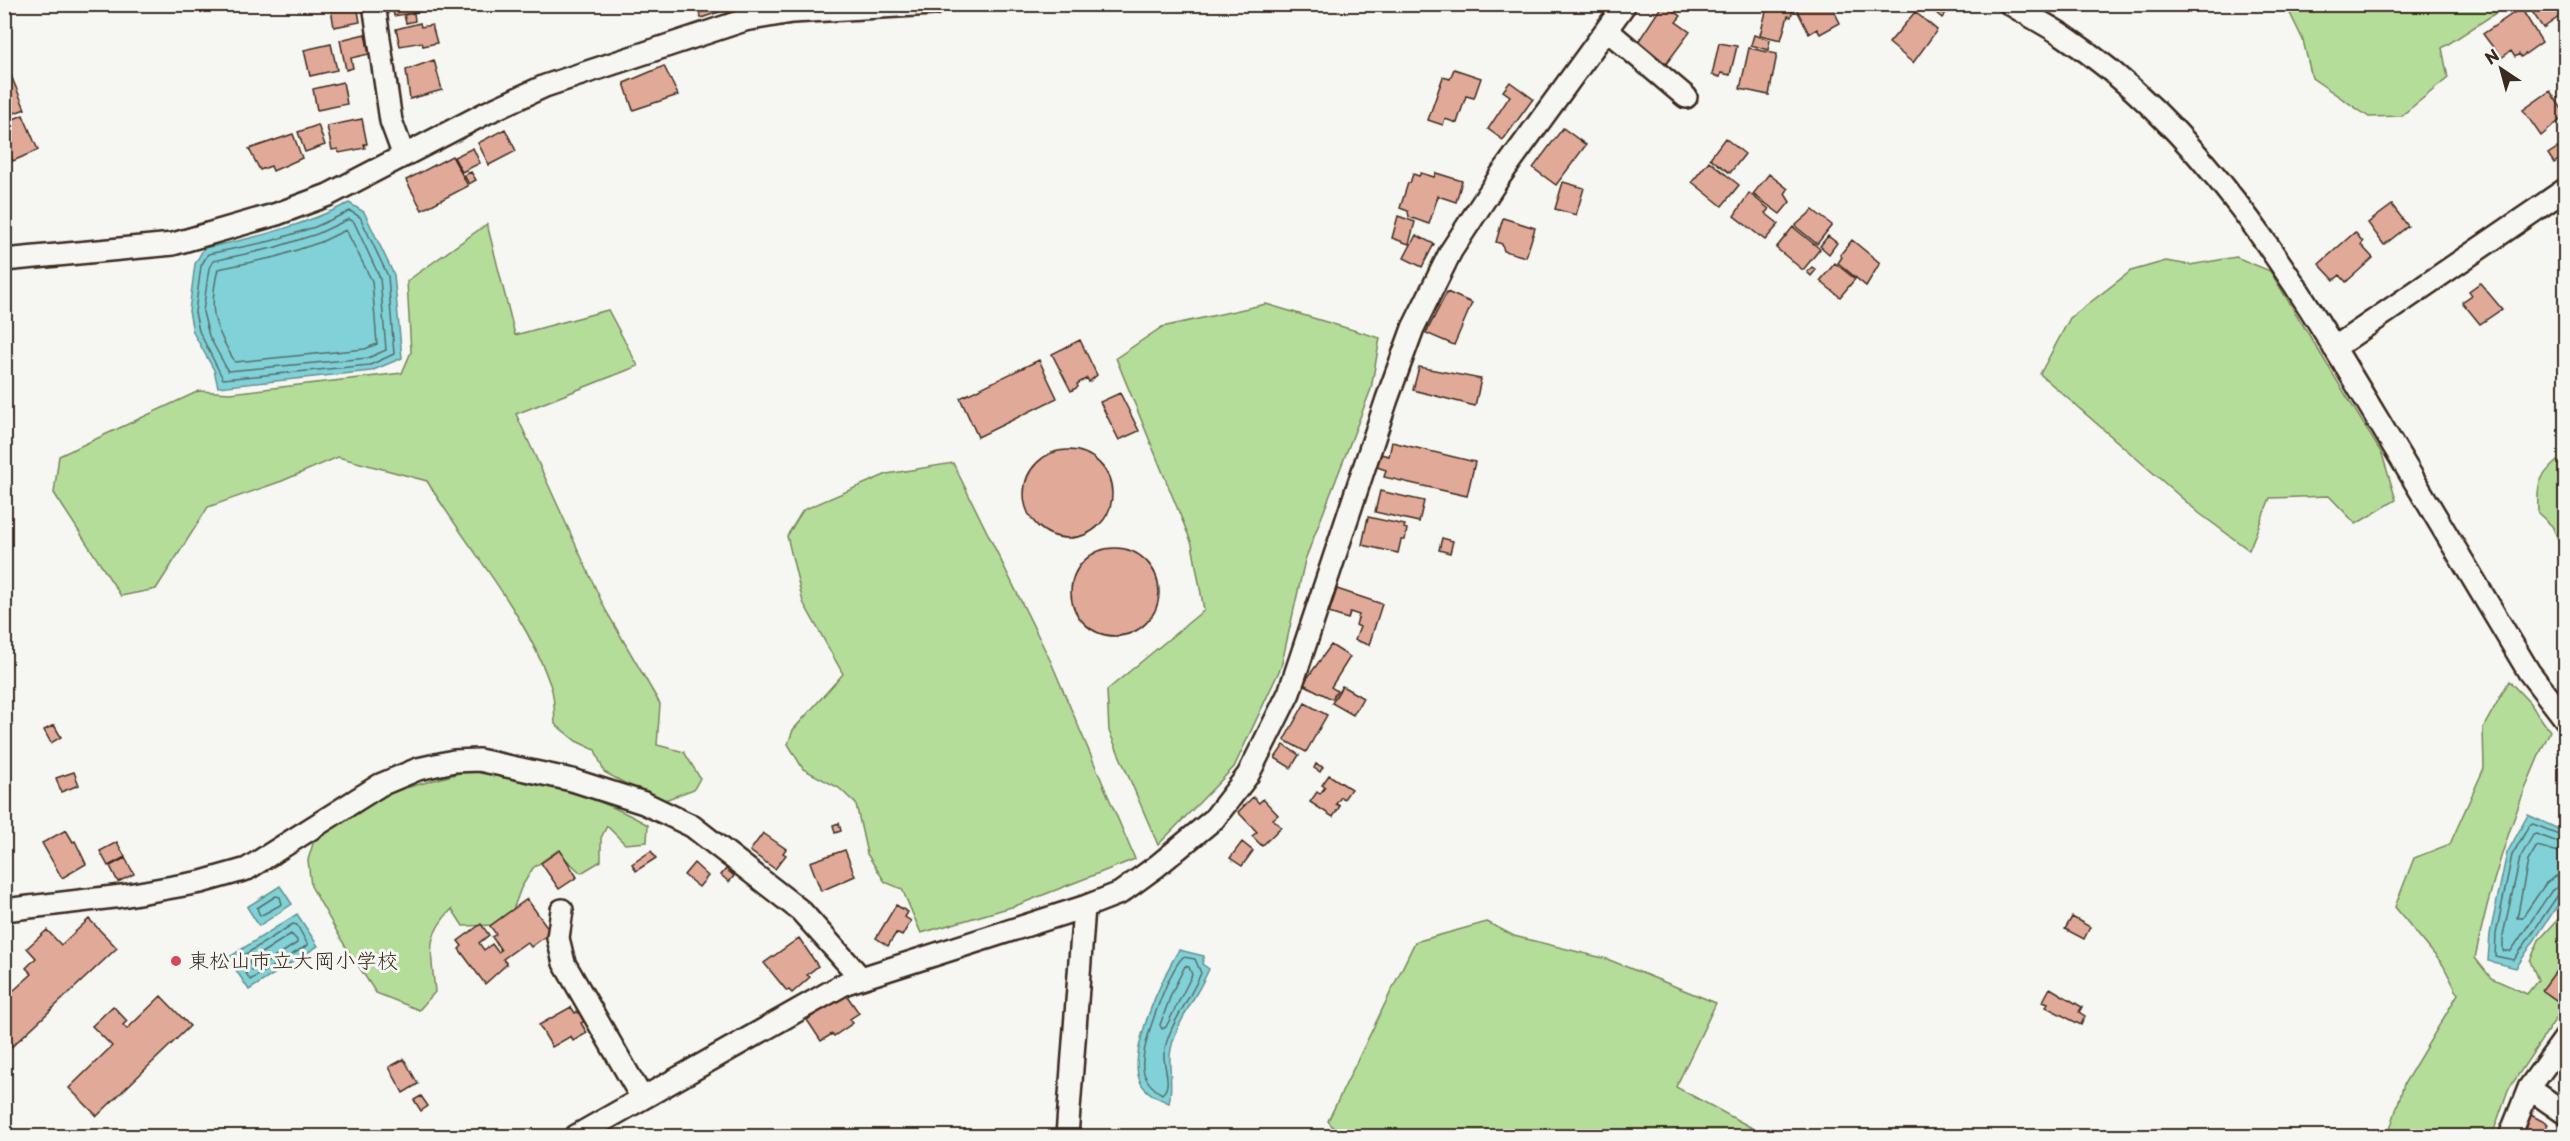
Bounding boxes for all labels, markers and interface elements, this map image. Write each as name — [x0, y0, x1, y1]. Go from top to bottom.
north arrow — [2471, 39, 2531, 99]
text: N — [2479, 43, 2504, 69]
place label: 東松山市立大岡小学校 — [188, 943, 398, 975]
marker: 東松山市立大岡小学校 — [169, 954, 183, 968]

